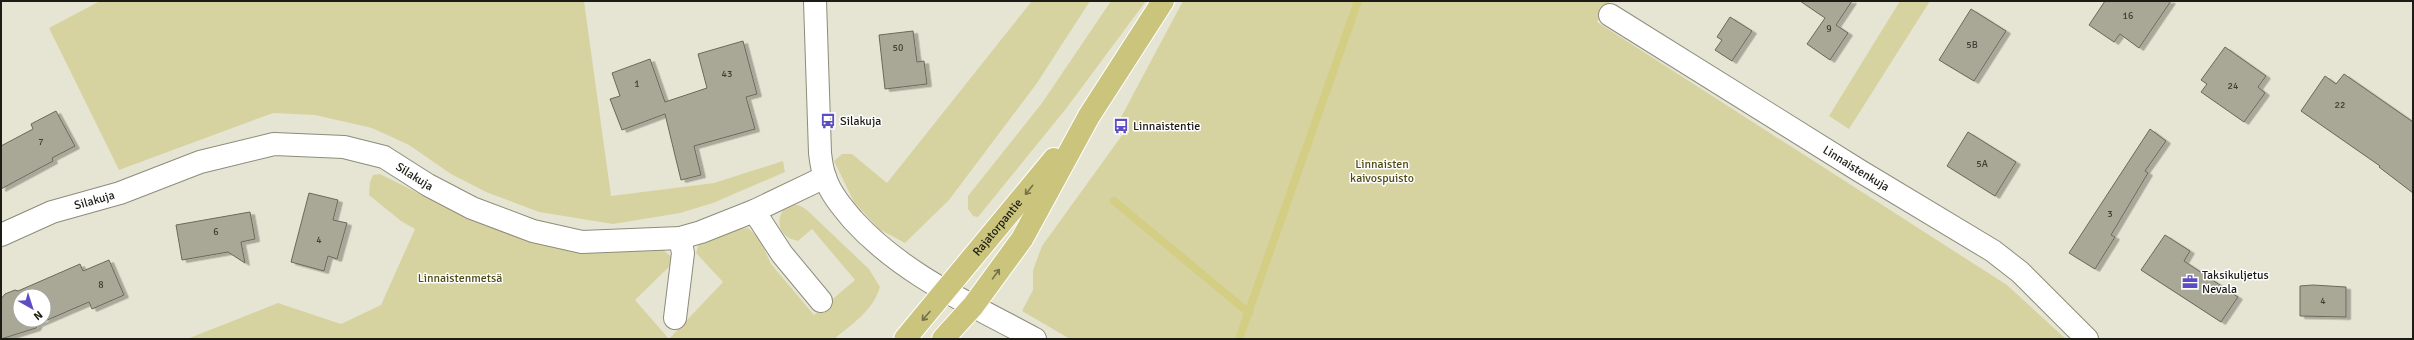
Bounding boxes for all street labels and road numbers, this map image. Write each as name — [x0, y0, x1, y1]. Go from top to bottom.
street label: Linnaistenkuja — [1820, 142, 1892, 194]
street label: Silakuja — [393, 159, 436, 194]
street label: Silakuja — [72, 187, 116, 213]
street label: Rajatorpantie — [969, 196, 1026, 259]

